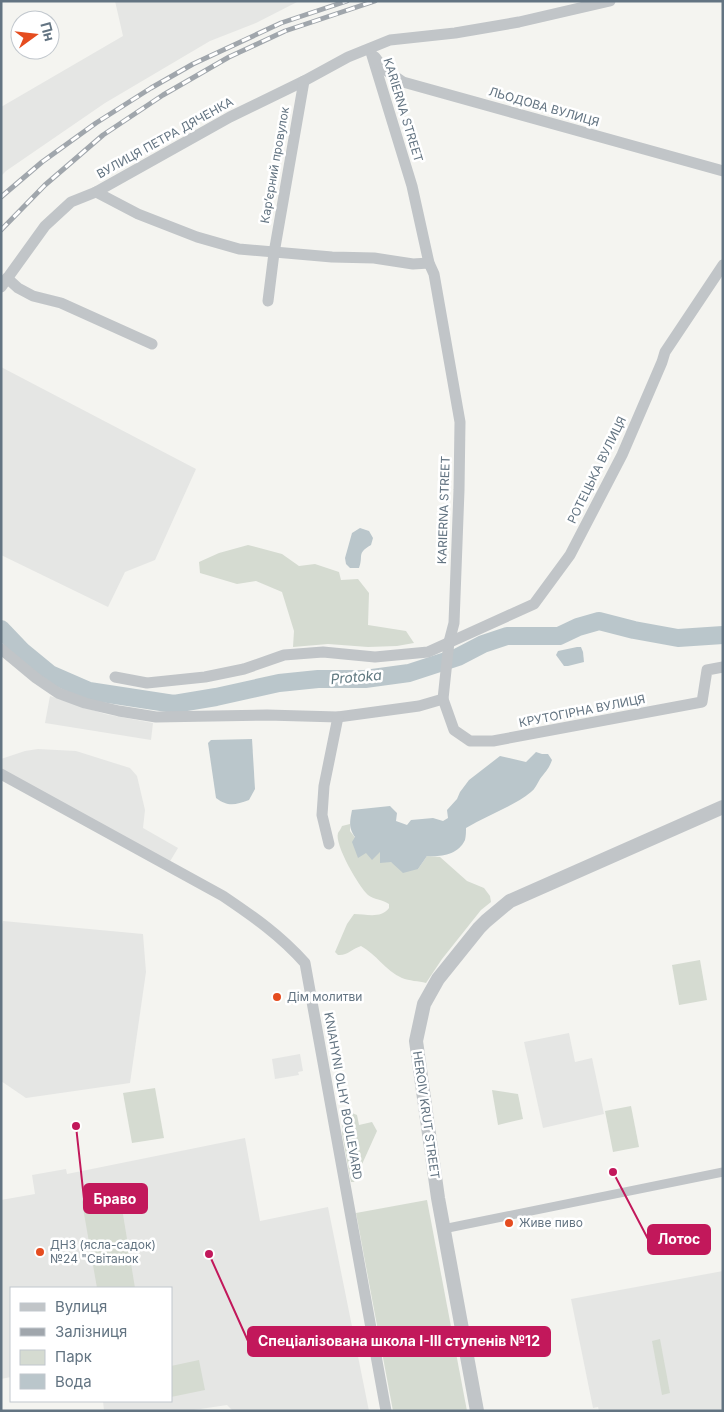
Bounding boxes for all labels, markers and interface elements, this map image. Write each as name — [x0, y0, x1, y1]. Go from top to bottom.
north arrow — [10, 10, 60, 60]
text: Пн — [37, 20, 59, 43]
street label: KARIERNA STREET — [380, 56, 427, 164]
street label: ЛЬОДОВА ВУЛИЦЯ — [487, 84, 601, 129]
street label: ВУЛИЦЯ ПЕТРА ДЯЧЕНКА — [94, 94, 236, 181]
street label: Карʼєрний провулок — [257, 105, 292, 224]
street label: РОТЕЦЬКА ВУЛИЦЯ — [564, 414, 629, 526]
street label: KARIERNA STREET — [434, 455, 453, 564]
water label: Protoka — [330, 666, 383, 687]
street label: КРУТОГІРНА ВУЛИЦЯ — [518, 691, 646, 730]
place label: Дім молитви — [287, 989, 362, 1004]
marker: Дім молитви — [271, 991, 283, 1003]
street label: KNIAHYNI OLHY BOULEVARD — [321, 1011, 366, 1181]
street label: HEROIV KRUT STREET — [410, 1050, 443, 1180]
callout: Браво — [84, 1184, 147, 1213]
text: Браво — [94, 1190, 137, 1207]
place label: Живе пиво — [519, 1215, 583, 1230]
marker: Живе пиво — [503, 1217, 515, 1229]
callout: Лотос — [648, 1225, 710, 1254]
text: Лотос — [658, 1230, 700, 1247]
place label: ДНЗ (ясла-садок) №24 "Світанок — [50, 1237, 156, 1266]
marker: ДНЗ (ясла-садок) №24 "Світанок — [34, 1246, 46, 1258]
legend — [10, 1287, 172, 1402]
text: Вулиця — [55, 1297, 107, 1316]
text: Залізниця — [55, 1322, 127, 1341]
callout: Спеціалізована школа І-ІІІ ступенів №12 — [248, 1327, 550, 1356]
text: Спеціалізована школа І-ІІІ ступенів №12 — [258, 1332, 540, 1349]
text: Парк — [55, 1347, 92, 1366]
text: Вода — [55, 1372, 92, 1391]

